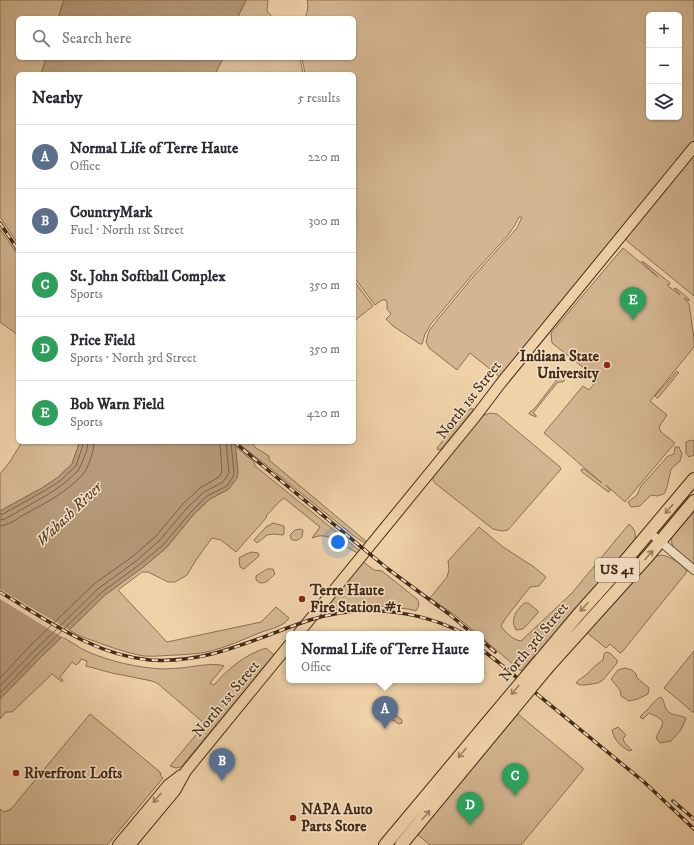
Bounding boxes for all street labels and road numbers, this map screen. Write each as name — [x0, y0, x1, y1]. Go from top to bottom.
street label: North 1st Street — [432, 357, 506, 443]
road number: US 41 — [595, 558, 639, 582]
street label: North 3rd Street — [495, 598, 573, 686]
street label: North 1st Street — [188, 656, 264, 741]

